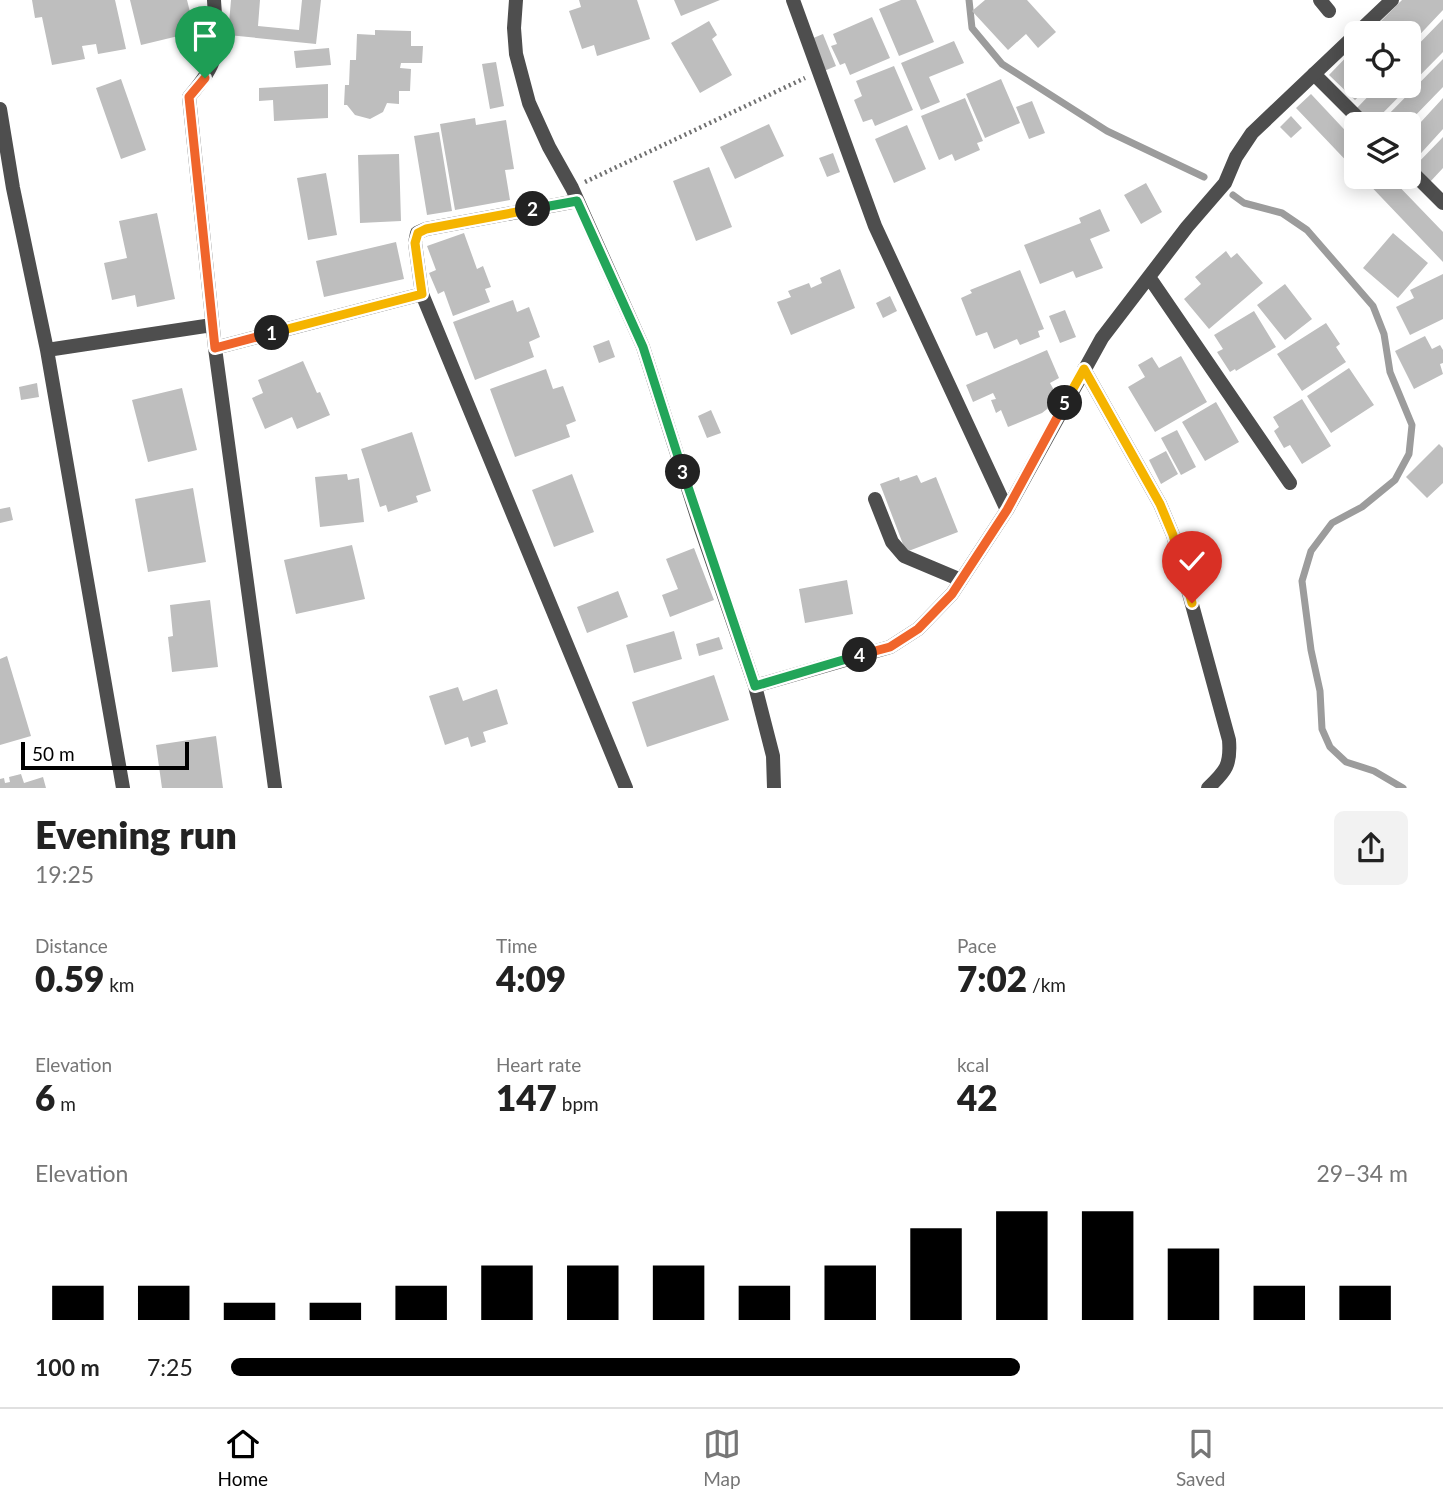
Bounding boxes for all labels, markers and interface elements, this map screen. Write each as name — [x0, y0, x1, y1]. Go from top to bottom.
pin — [175, 6, 235, 78]
icon: arrive — [186, 17, 224, 55]
map controls — [1344, 21, 1421, 189]
button: locate — [1344, 21, 1421, 98]
button: layers — [1344, 112, 1421, 189]
pin: 2 — [516, 192, 550, 227]
text: 2 — [527, 197, 538, 220]
pin: 1 — [254, 316, 290, 350]
text: 1 — [266, 321, 277, 344]
pin: 5 — [1048, 386, 1082, 420]
text: 5 — [1059, 391, 1070, 414]
pin: 3 — [666, 454, 700, 490]
text: 3 — [677, 460, 688, 483]
pin — [1162, 531, 1222, 603]
icon: check — [1173, 542, 1211, 580]
pin: 4 — [842, 638, 878, 672]
text: 4 — [854, 643, 865, 666]
scale bar — [21, 738, 189, 770]
text: 50 m — [32, 742, 75, 765]
text: Evening run — [35, 811, 237, 857]
button: share — [1334, 811, 1408, 885]
text: 19:25 — [35, 860, 94, 888]
text: Distance — [35, 934, 108, 957]
text: Time — [496, 934, 537, 957]
text: Pace — [957, 934, 996, 957]
text: 0.59 — [35, 957, 104, 999]
text: 4:09 — [496, 957, 566, 999]
text: 7:02 — [957, 957, 1027, 999]
text: km — [104, 973, 134, 996]
text: /km — [1027, 973, 1066, 996]
text: Elevation — [35, 1053, 112, 1076]
text: Heart rate — [496, 1053, 581, 1076]
text: kcal — [957, 1053, 989, 1076]
text: 6 — [35, 1076, 55, 1118]
text: 147 — [496, 1076, 557, 1118]
text: 42 — [957, 1076, 998, 1118]
text: m — [55, 1092, 76, 1115]
text: bpm — [557, 1092, 599, 1115]
text: Elevation — [35, 1159, 128, 1187]
text: 29–34 m — [1316, 1159, 1408, 1187]
text: 100 m — [35, 1353, 100, 1381]
text: 7:25 — [147, 1353, 193, 1381]
tab: Home — [217, 1425, 268, 1490]
tab: Map — [703, 1425, 741, 1490]
tab: Saved — [1176, 1425, 1226, 1490]

